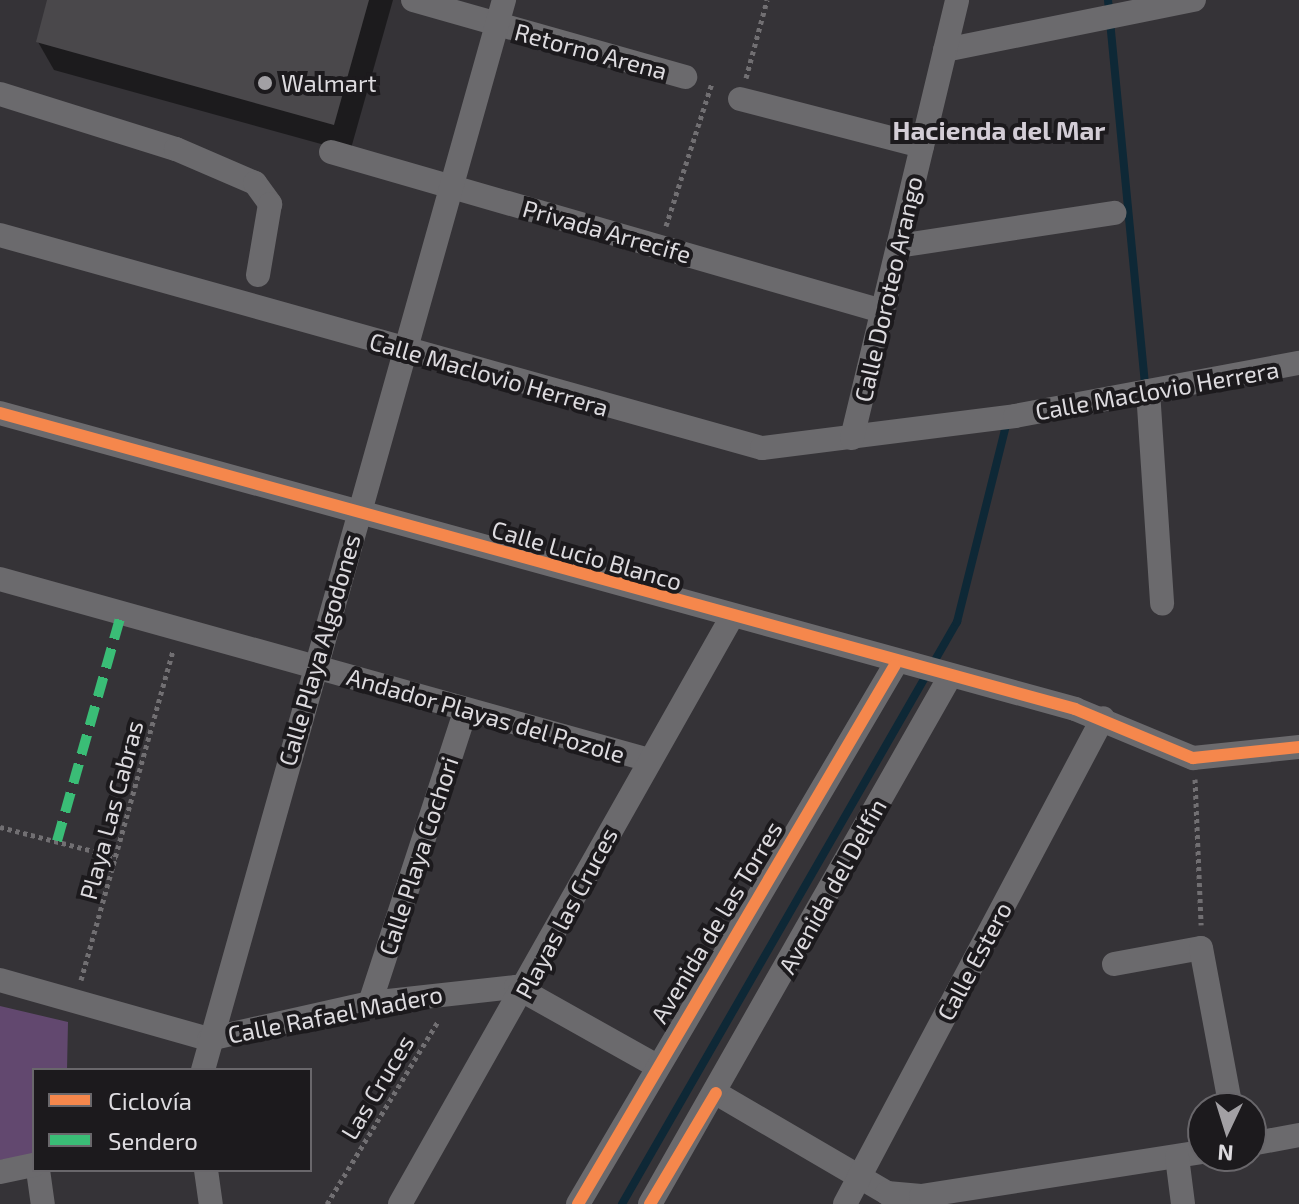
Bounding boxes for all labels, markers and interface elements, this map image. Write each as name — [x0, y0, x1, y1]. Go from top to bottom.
street label: Retorno Arena — [511, 17, 671, 85]
place label: Walmart — [281, 69, 377, 97]
marker: Walmart — [256, 74, 274, 92]
district label: Hacienda del Mar — [892, 114, 1106, 146]
street label: Calle Doroteo Arango — [848, 173, 928, 405]
street label: Privada Arrecife — [519, 193, 695, 269]
street label: Calle Maclovio Herrera — [366, 326, 612, 422]
street label: Calle Maclovio Herrera — [1033, 354, 1281, 426]
street label: Calle Lucio Blanco — [489, 514, 685, 596]
street label: Calle Playa Algodones — [272, 531, 366, 769]
street label: Andador Playas del Pozole — [343, 661, 629, 769]
street label: Playa Las Cabras — [73, 717, 149, 903]
street label: Calle Playa Cochori — [372, 753, 464, 959]
street label: Avenida del Delfín — [772, 793, 892, 979]
street label: Avenida de las Torres — [644, 816, 788, 1028]
street label: Playas las Cruces — [509, 823, 623, 1003]
street label: Calle Estero — [931, 897, 1017, 1025]
street label: Calle Rafael Madero — [225, 979, 445, 1049]
street label: Las Cruces — [335, 1030, 419, 1144]
legend — [32, 1068, 312, 1172]
text: Ciclovía — [108, 1086, 192, 1115]
north arrow — [1187, 1092, 1267, 1172]
text: Sendero — [108, 1126, 198, 1155]
text: N — [1217, 1140, 1234, 1167]

